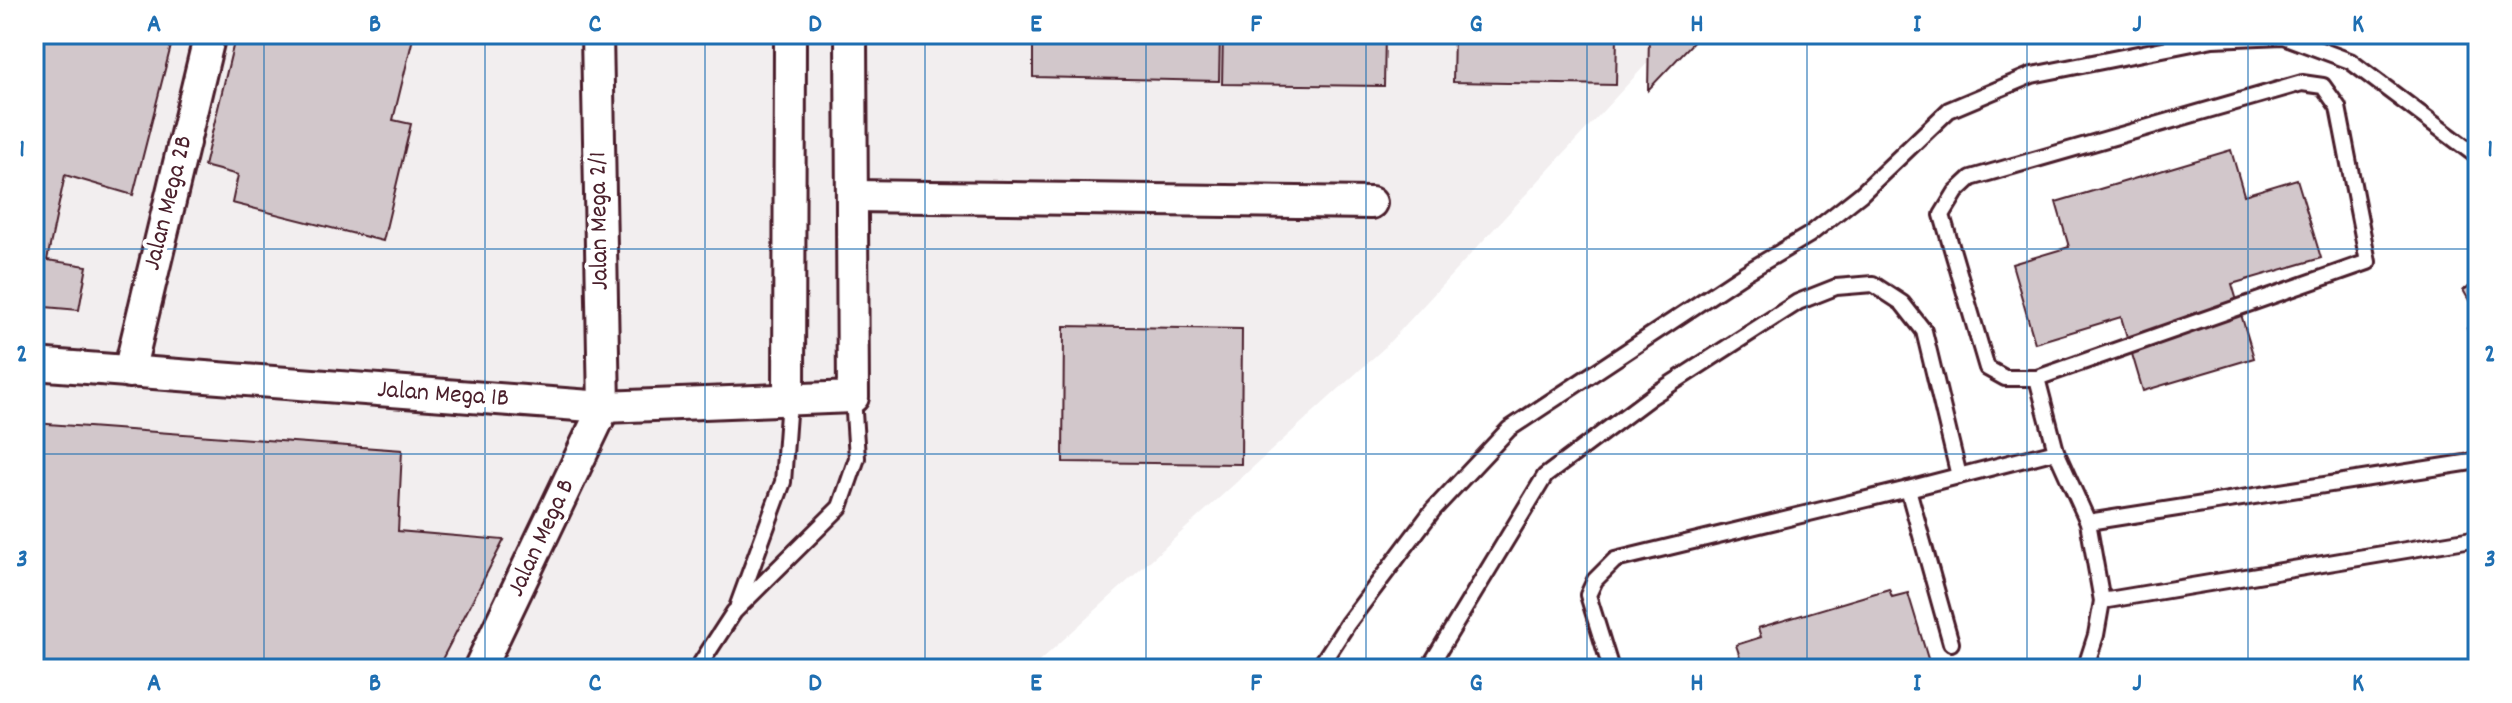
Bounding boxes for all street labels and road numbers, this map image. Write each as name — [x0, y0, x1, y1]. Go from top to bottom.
street label: Jalan Mega 2B — [134, 132, 204, 274]
street label: Jalan Mega 2/1 — [580, 151, 620, 291]
street label: Jalan Mega 1B — [376, 372, 510, 418]
street label: Jalan Mega B — [498, 473, 586, 603]

